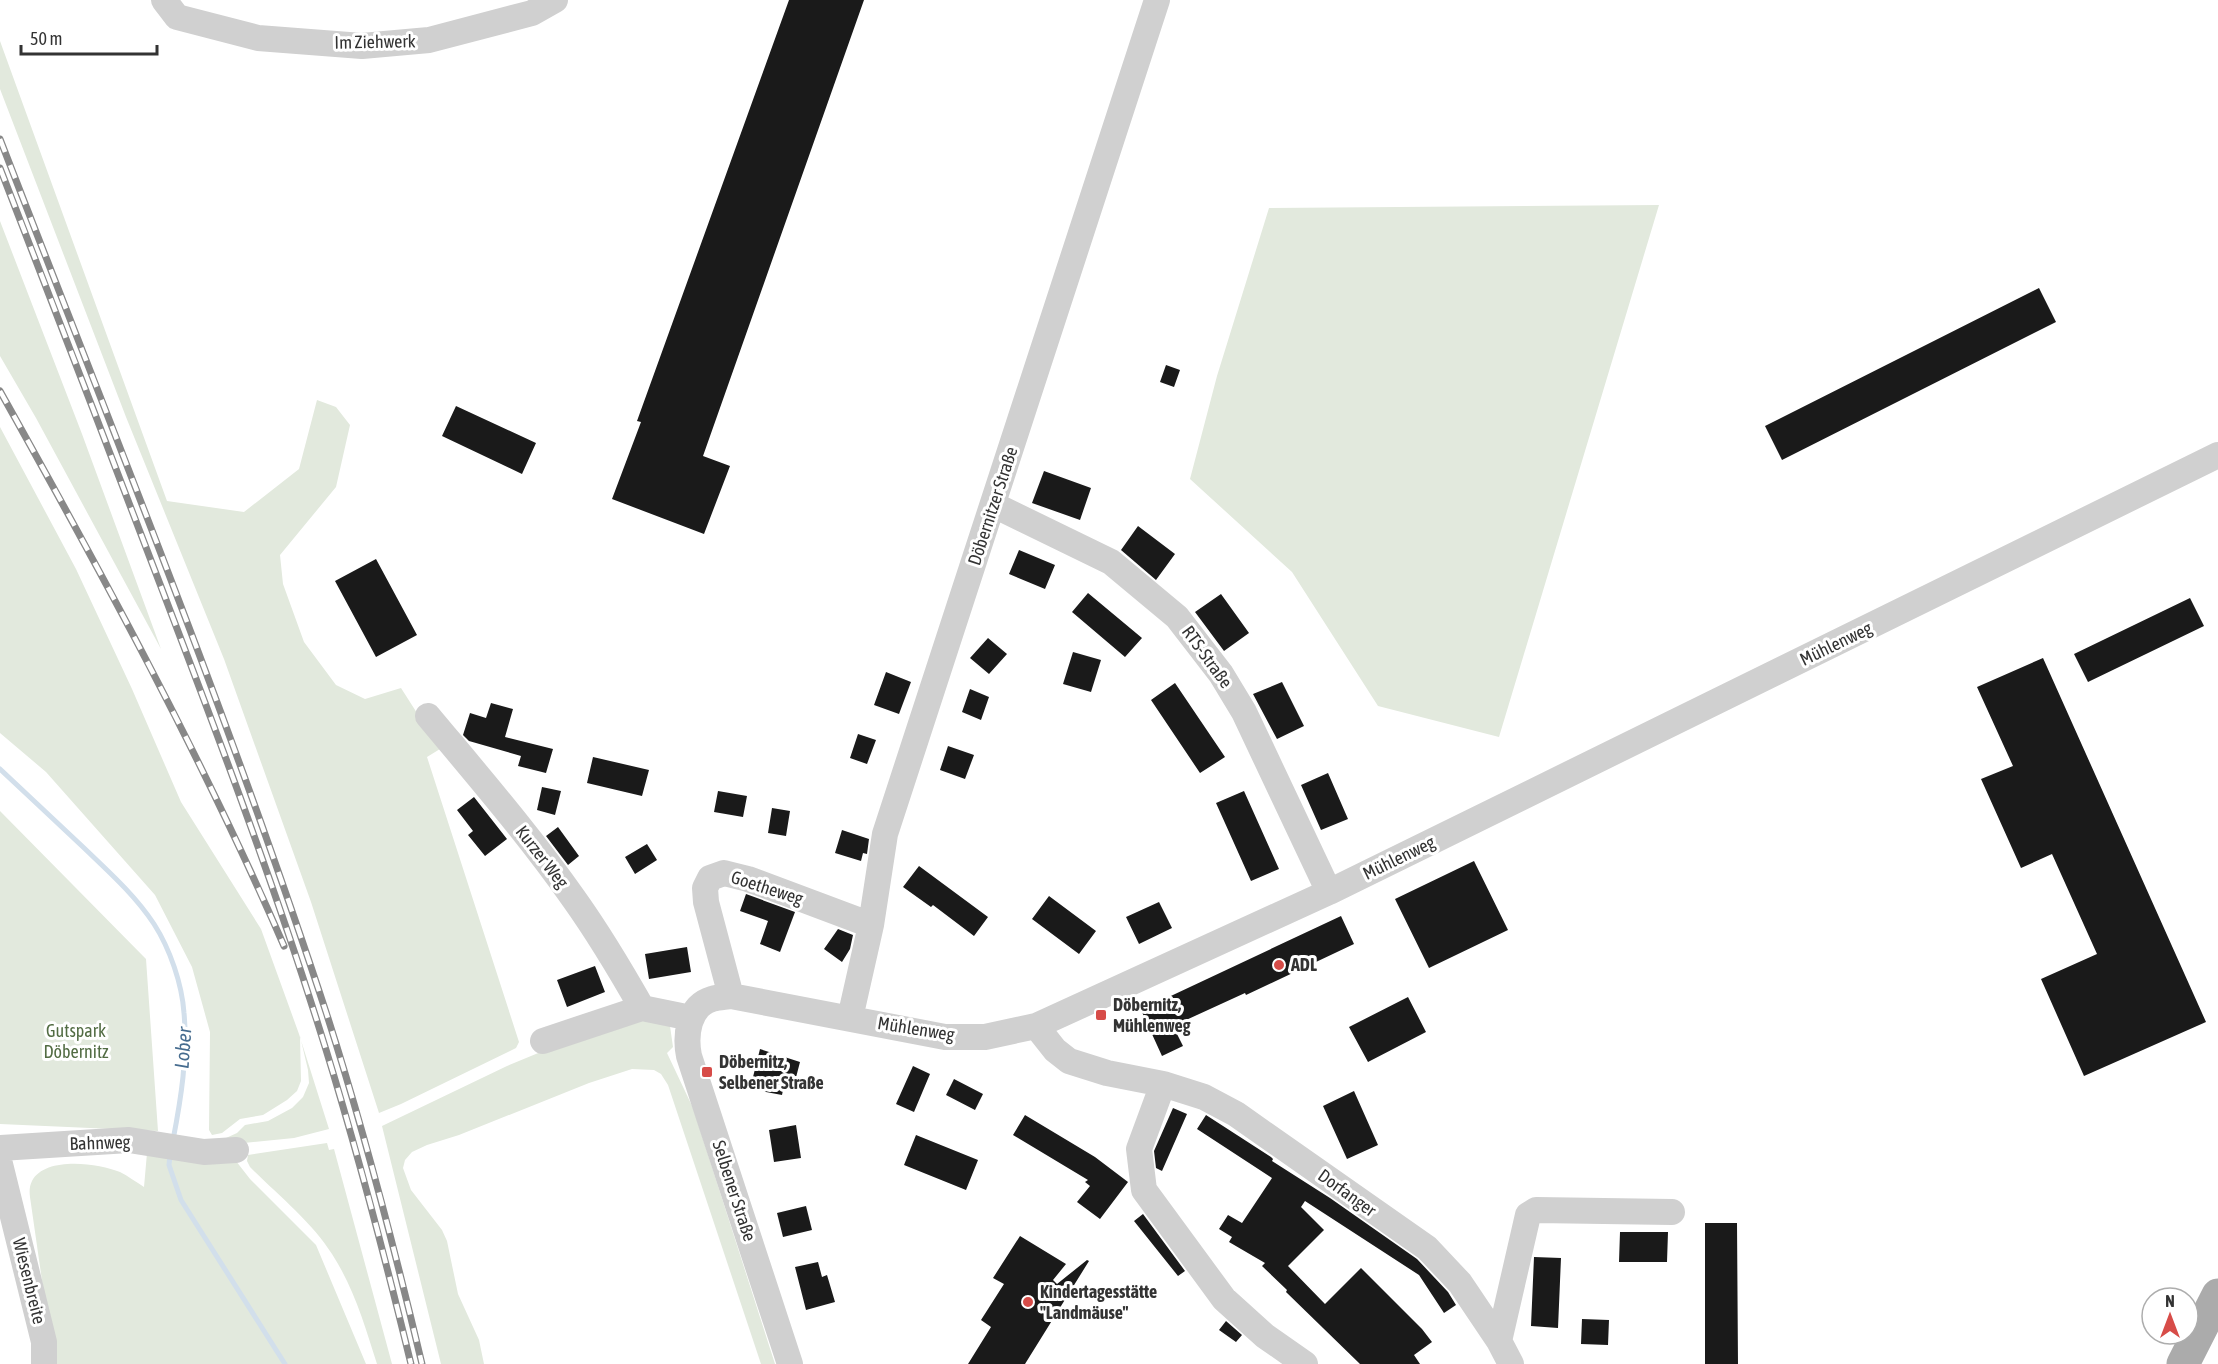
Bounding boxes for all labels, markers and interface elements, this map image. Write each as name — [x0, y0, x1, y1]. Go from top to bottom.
scale bar — [21, 18, 158, 56]
text: 50 m — [30, 28, 62, 49]
street label: Im Ziehwerk — [334, 30, 416, 53]
street label: Döbernitzer Straße — [963, 444, 1022, 568]
street label: Mühlenweg — [1796, 617, 1875, 670]
street label: RTS-Straße — [1178, 622, 1237, 692]
street label: Kurzer Weg — [512, 821, 573, 892]
street label: Mühlenweg — [1359, 831, 1438, 884]
street label: Goetheweg — [728, 866, 806, 909]
place label: ADL — [1290, 954, 1317, 975]
marker: ADL — [1272, 958, 1286, 972]
place label: Döbernitz, Mühlenweg — [1113, 994, 1191, 1036]
marker: Döbernitz, Mühlenweg — [1094, 1008, 1108, 1022]
street label: Mühlenweg — [876, 1012, 956, 1045]
park label: Gutspark Döbernitz — [43, 1020, 109, 1062]
water label: Lober — [170, 1025, 196, 1070]
place label: Döbernitz, Selbener Straße — [719, 1051, 824, 1093]
marker: Döbernitz, Selbener Straße — [700, 1065, 714, 1079]
street label: Bahnweg — [69, 1131, 131, 1154]
street label: Selbener Straße — [708, 1138, 761, 1244]
street label: Dorfanger — [1314, 1165, 1381, 1221]
street label: Wiesenbreite — [9, 1236, 50, 1326]
place label: Kindertagesstätte "Landmäuse" — [1040, 1281, 1157, 1323]
north arrow — [2140, 1286, 2200, 1346]
text: N — [2165, 1292, 2175, 1310]
marker: Kindertagesstätte "Landmäuse" — [1021, 1295, 1035, 1309]

